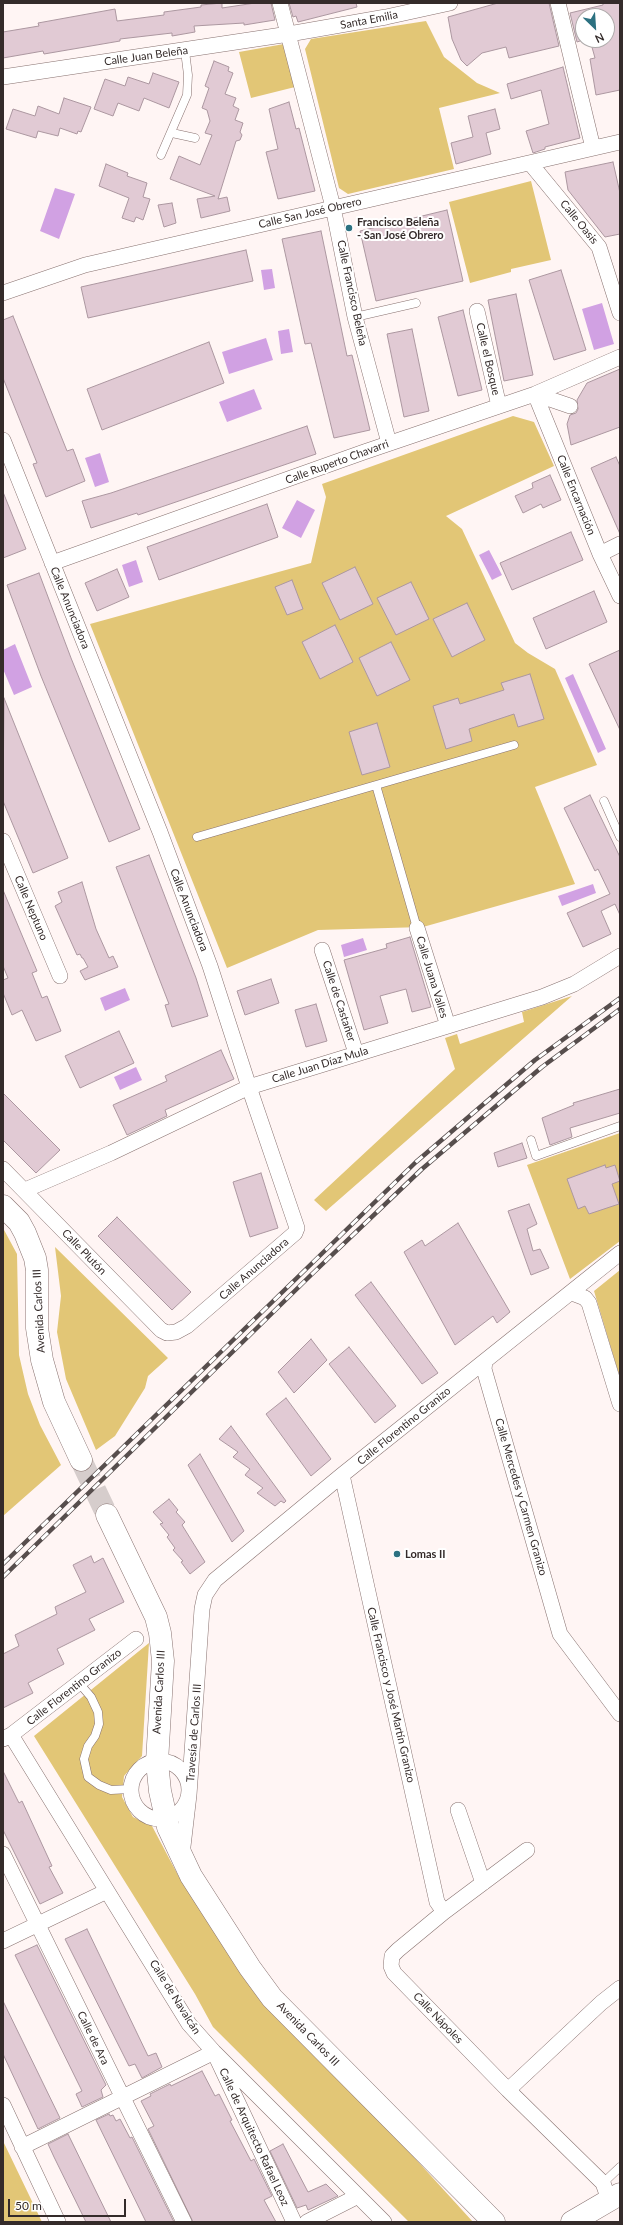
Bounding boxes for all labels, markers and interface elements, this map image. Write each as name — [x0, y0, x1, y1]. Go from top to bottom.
street label: Santa Emilia — [339, 8, 399, 32]
north arrow — [575, 8, 615, 48]
text: N — [593, 31, 606, 46]
street label: Calle Juan Beleña — [103, 44, 189, 68]
street label: Calle San José Obrero — [257, 195, 363, 231]
street label: Calle Oasis — [557, 197, 601, 247]
place label: Francisco Beleña - San José Obrero — [357, 215, 444, 241]
marker: Francisco Beleña - San José Obrero — [344, 223, 354, 233]
street label: Calle Francisco Beleña — [334, 239, 370, 347]
street label: Calle el Bosque — [473, 321, 503, 397]
street label: Calle Ruperto Chavarri — [284, 437, 390, 487]
street label: Calle Encarnación — [554, 453, 598, 537]
street label: Calle Anunciadora — [47, 565, 93, 651]
street label: Calle Anunciadora — [167, 867, 211, 953]
street label: Calle Neptuno — [11, 874, 51, 942]
street label: Calle Juana Valles — [413, 934, 451, 1020]
street label: Calle de Castañer — [320, 959, 358, 1043]
street label: Calle Juan Díaz Mula — [270, 1044, 370, 1086]
street label: Calle Plutón — [59, 1226, 109, 1278]
street label: Calle Anunciadora — [217, 1235, 291, 1303]
street label: Avenida Carlos III — [30, 1269, 48, 1353]
street label: Calle Florentino Granizo — [355, 1384, 453, 1468]
street label: Calle Mercedes y Carmen Granizo — [492, 1417, 550, 1577]
place label: Lomas II — [405, 1547, 446, 1561]
marker: Lomas II — [392, 1549, 402, 1559]
street label: Calle Francisco y José Martín Granizo — [364, 1606, 418, 1784]
street label: Calle Florentino Granizo — [24, 1646, 124, 1728]
street label: Avenida Carlos III — [150, 1650, 168, 1734]
street label: Travesía de Carlos III — [184, 1683, 204, 1783]
street label: Calle de Navalcán — [147, 1957, 203, 2037]
street label: Calle Nápoles — [410, 1990, 466, 2046]
street label: Avenida Carlos III — [274, 1999, 342, 2069]
street label: Calle de Ara — [74, 2009, 112, 2067]
street label: Calle de Arquitecto Rafael Leoz — [216, 2066, 292, 2208]
scale bar — [10, 2191, 128, 2217]
text: 50 m — [15, 2198, 42, 2213]

